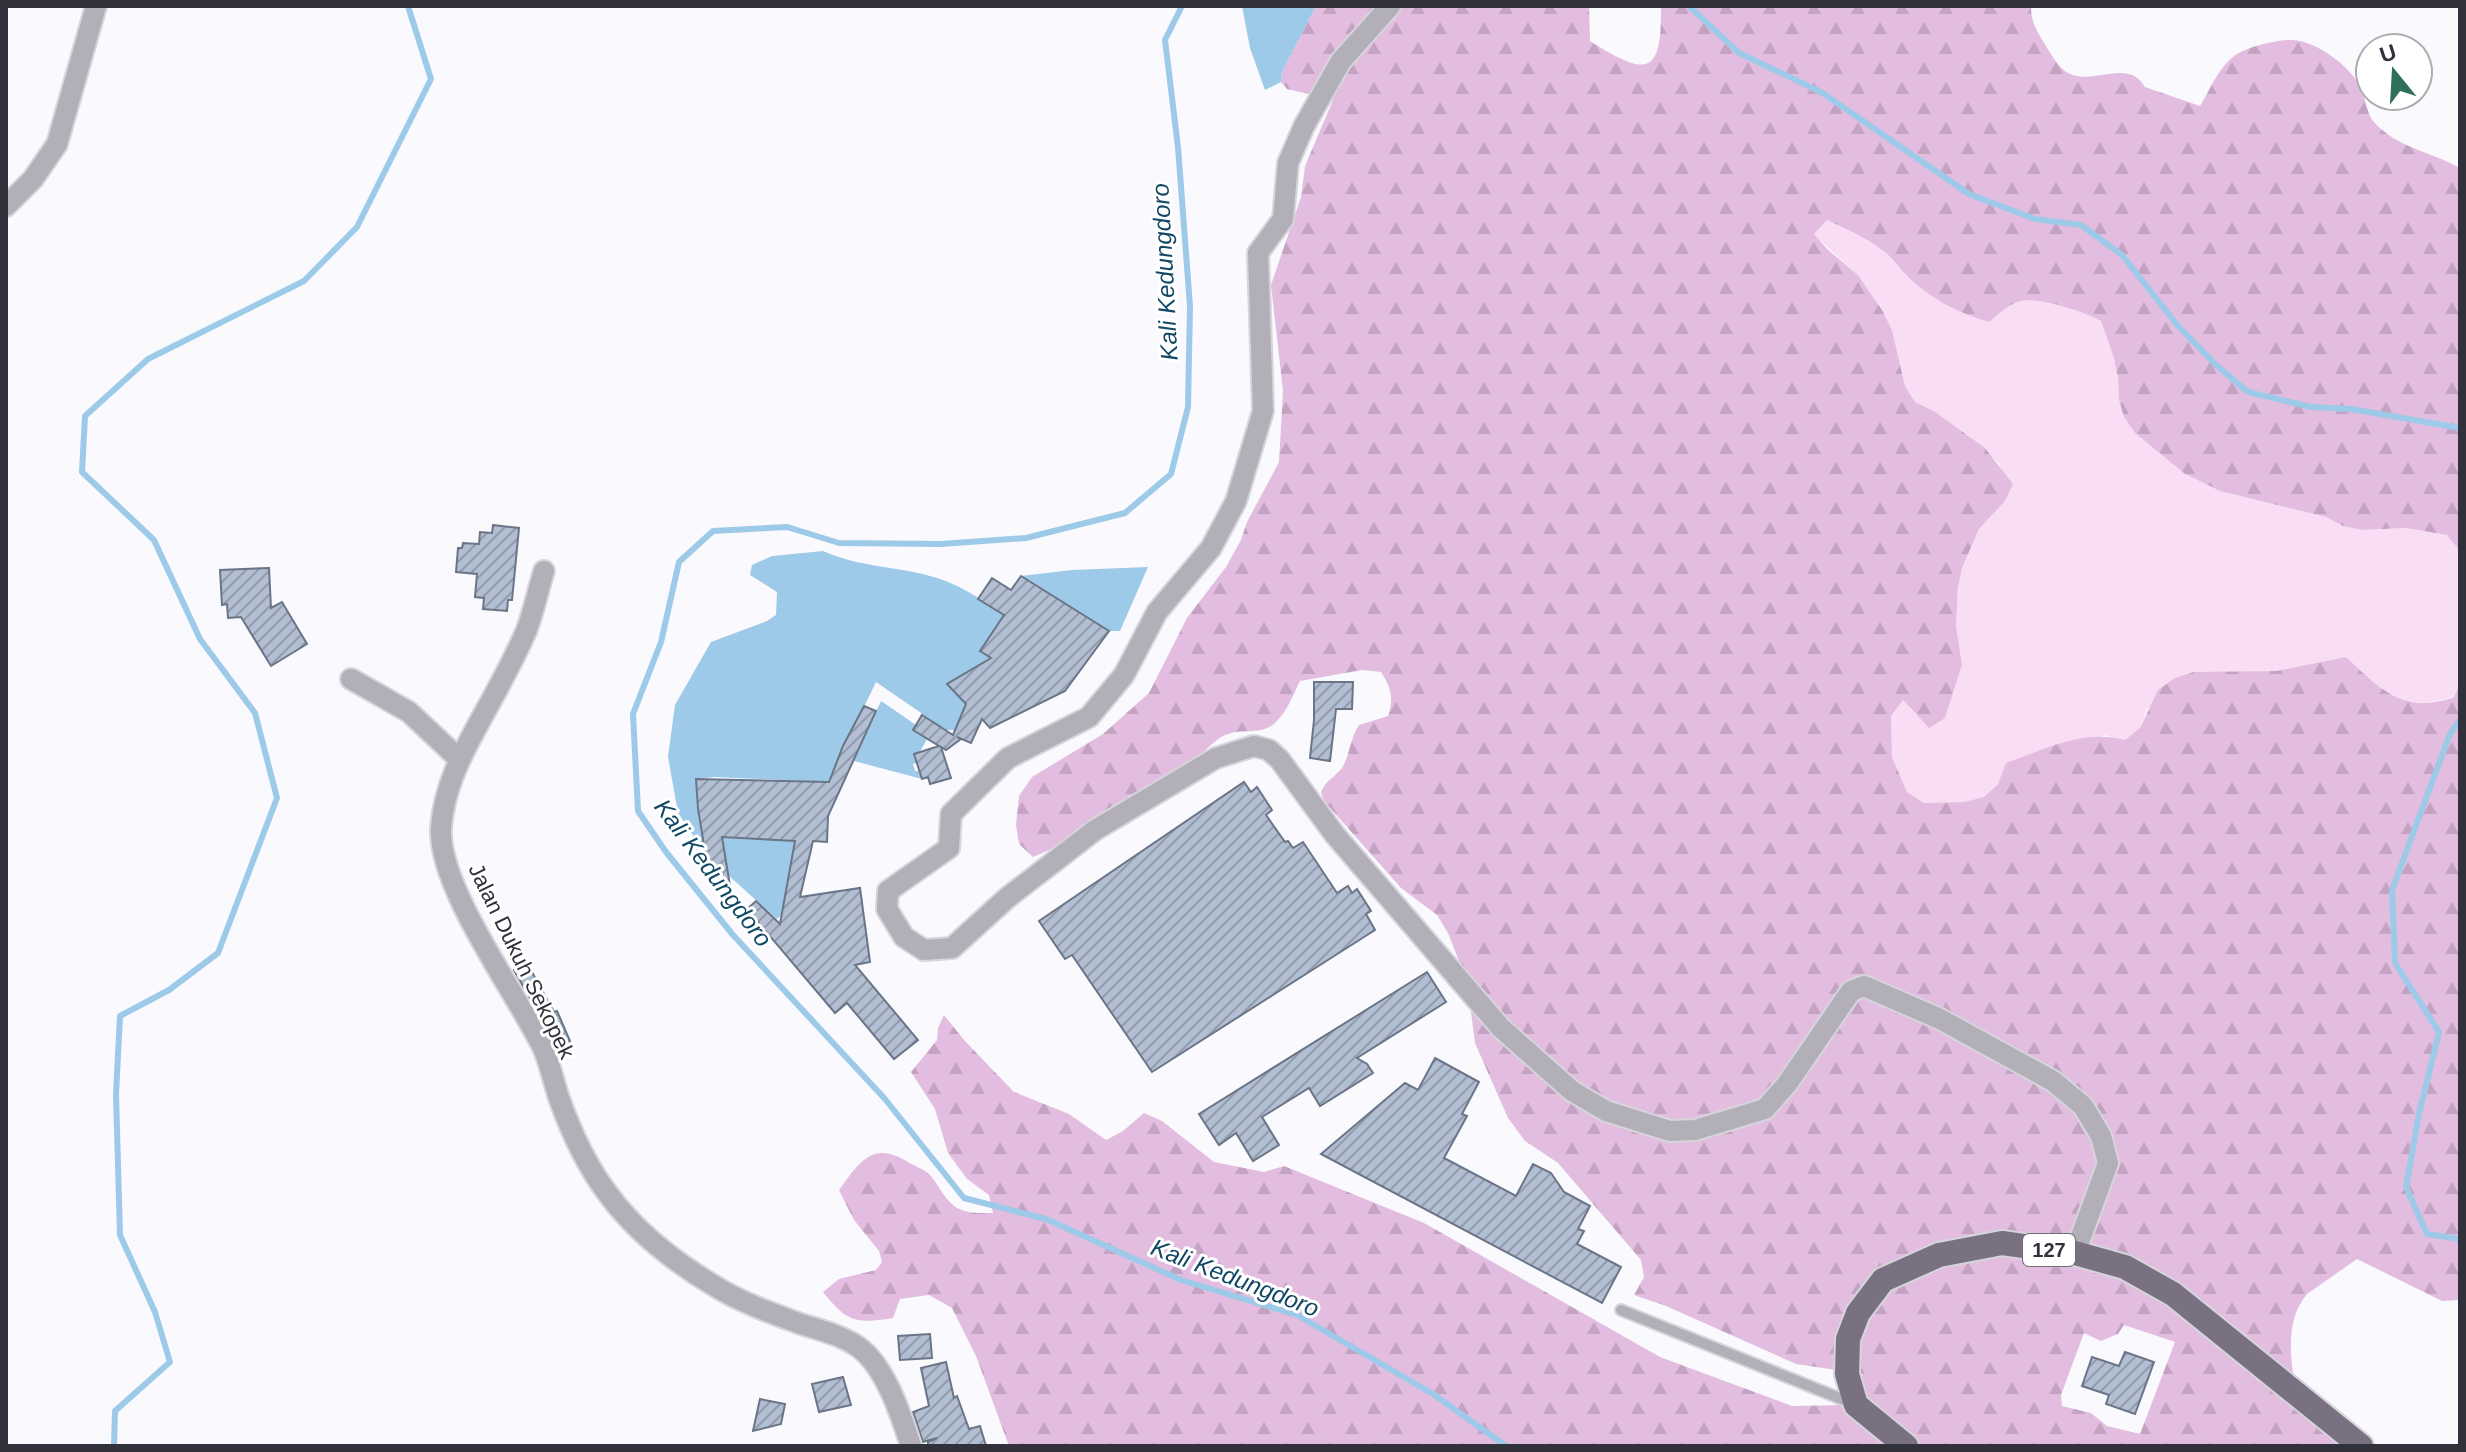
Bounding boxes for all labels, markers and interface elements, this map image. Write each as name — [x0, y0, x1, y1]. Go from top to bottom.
north arrow — [2354, 32, 2434, 112]
text: U — [2377, 39, 2399, 68]
water label: Kali Kedungdoro — [1146, 183, 1183, 361]
water label: Kali Kedungdoro — [649, 794, 778, 952]
street label: Jalan Dukuh Sekopek — [463, 860, 580, 1064]
water label: Kali Kedungdoro — [1148, 1233, 1323, 1322]
road number: 127 — [2023, 1234, 2075, 1266]

